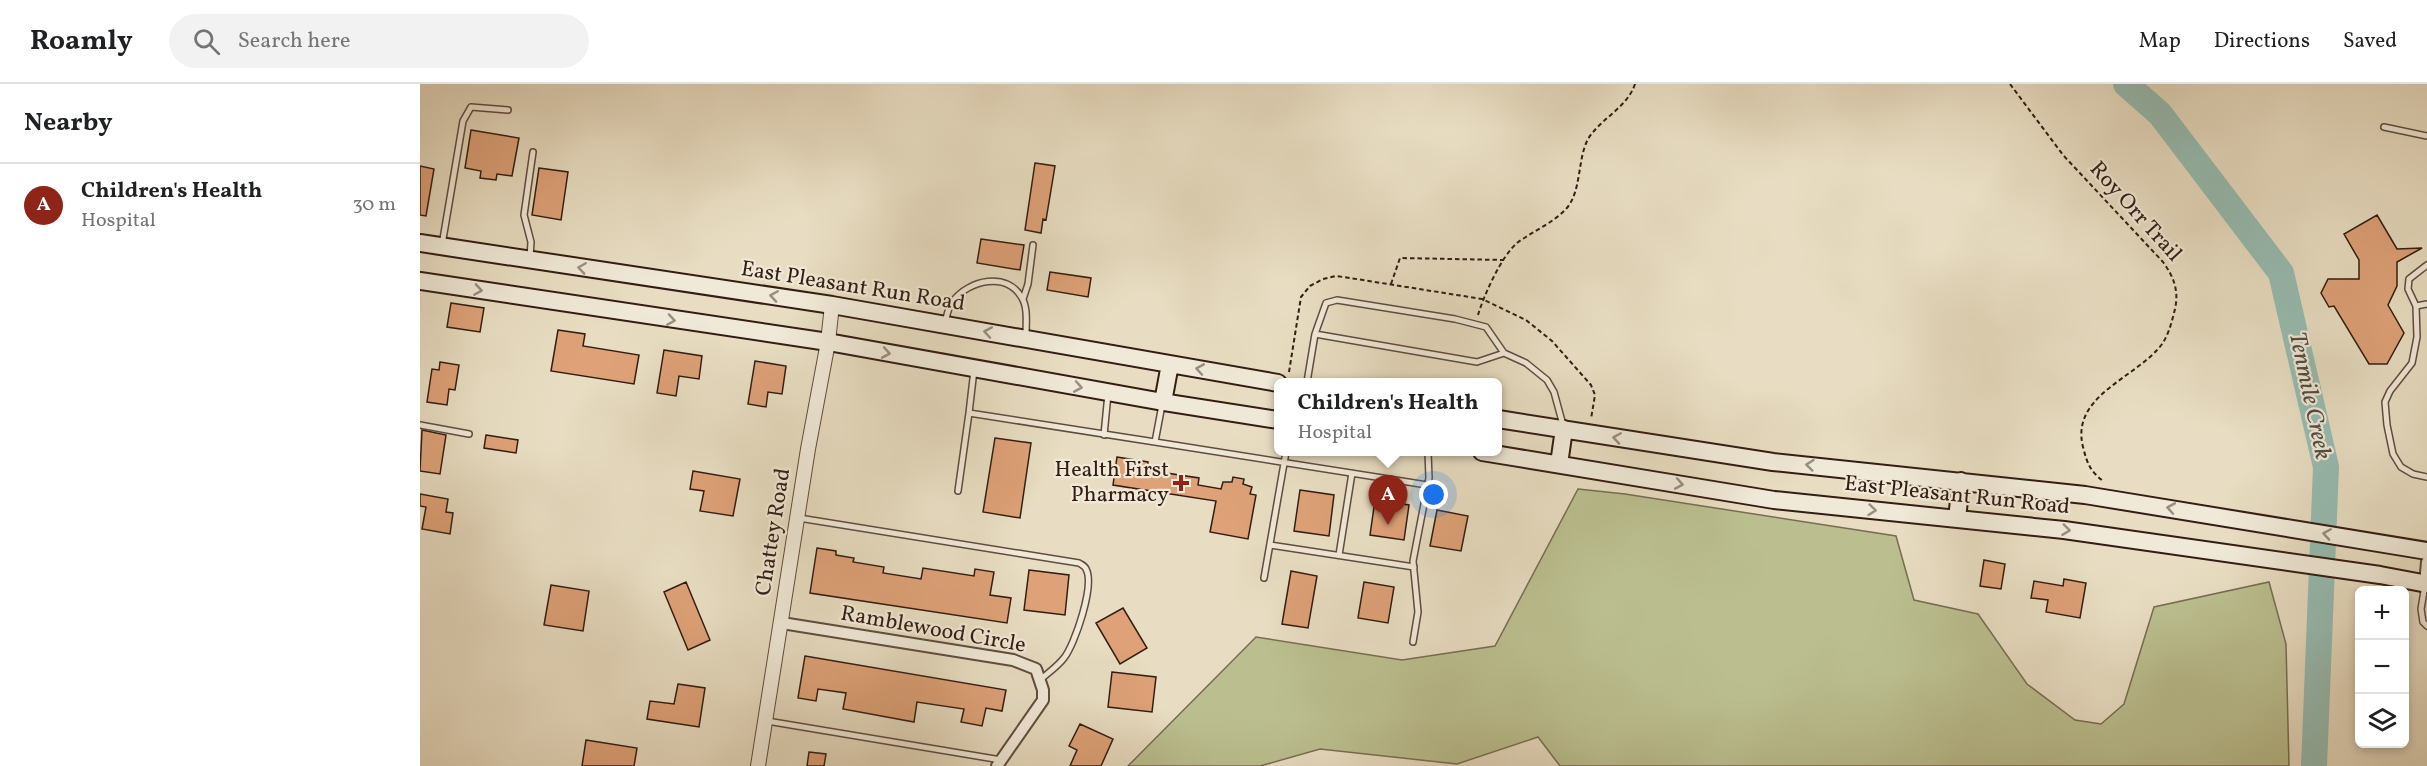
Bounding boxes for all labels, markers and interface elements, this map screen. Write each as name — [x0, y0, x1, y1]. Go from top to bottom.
search box — [169, 14, 589, 68]
text: Roamly — [30, 22, 133, 61]
icon: search — [190, 25, 223, 58]
text: Search here — [238, 26, 350, 57]
text: Map — [2139, 27, 2181, 56]
text: Directions — [2214, 27, 2310, 56]
text: Saved — [2343, 27, 2397, 56]
text: Nearby — [24, 105, 113, 141]
street label: Roy Orr Trail — [2082, 155, 2188, 269]
text: Children's Health — [81, 176, 262, 207]
text: A — [36, 191, 51, 219]
text: 30 m — [352, 191, 396, 219]
text: Hospital — [81, 207, 156, 235]
street label: East Pleasant Run Road — [739, 254, 967, 320]
one-way arrow — [577, 262, 586, 274]
one-way arrow — [473, 284, 482, 296]
one-way arrow — [770, 291, 779, 303]
one-way arrow — [666, 313, 675, 325]
one-way arrow — [983, 327, 993, 339]
water label: Tenmile Creek — [2279, 329, 2339, 463]
one-way arrow — [880, 346, 890, 359]
one-way arrow — [1195, 364, 1204, 376]
popup — [1274, 378, 1502, 456]
one-way arrow — [1072, 380, 1082, 393]
text: Children's Health — [1297, 388, 1479, 419]
text: Hospital — [1297, 419, 1372, 447]
one-way arrow — [1613, 432, 1622, 444]
place label: Health First Pharmacy — [1055, 455, 1169, 511]
one-way arrow — [1806, 460, 1815, 472]
street label: Chattey Road — [749, 466, 799, 598]
street label: East Pleasant Run Road — [1843, 469, 2071, 523]
marker: Health First Pharmacy — [1174, 476, 1188, 490]
pin: A — [1368, 476, 1408, 525]
one-way arrow — [1674, 477, 1684, 489]
your location — [1419, 480, 1448, 509]
one-way arrow — [2166, 502, 2176, 515]
one-way arrow — [1868, 503, 1877, 516]
one-way arrow — [2062, 524, 2071, 536]
one-way arrow — [2323, 529, 2332, 541]
map controls — [2355, 586, 2409, 748]
button: + — [2355, 586, 2409, 640]
street label: Ramblewood Circle — [838, 598, 1028, 662]
button: − — [2355, 640, 2409, 694]
button: layers — [2355, 694, 2409, 748]

